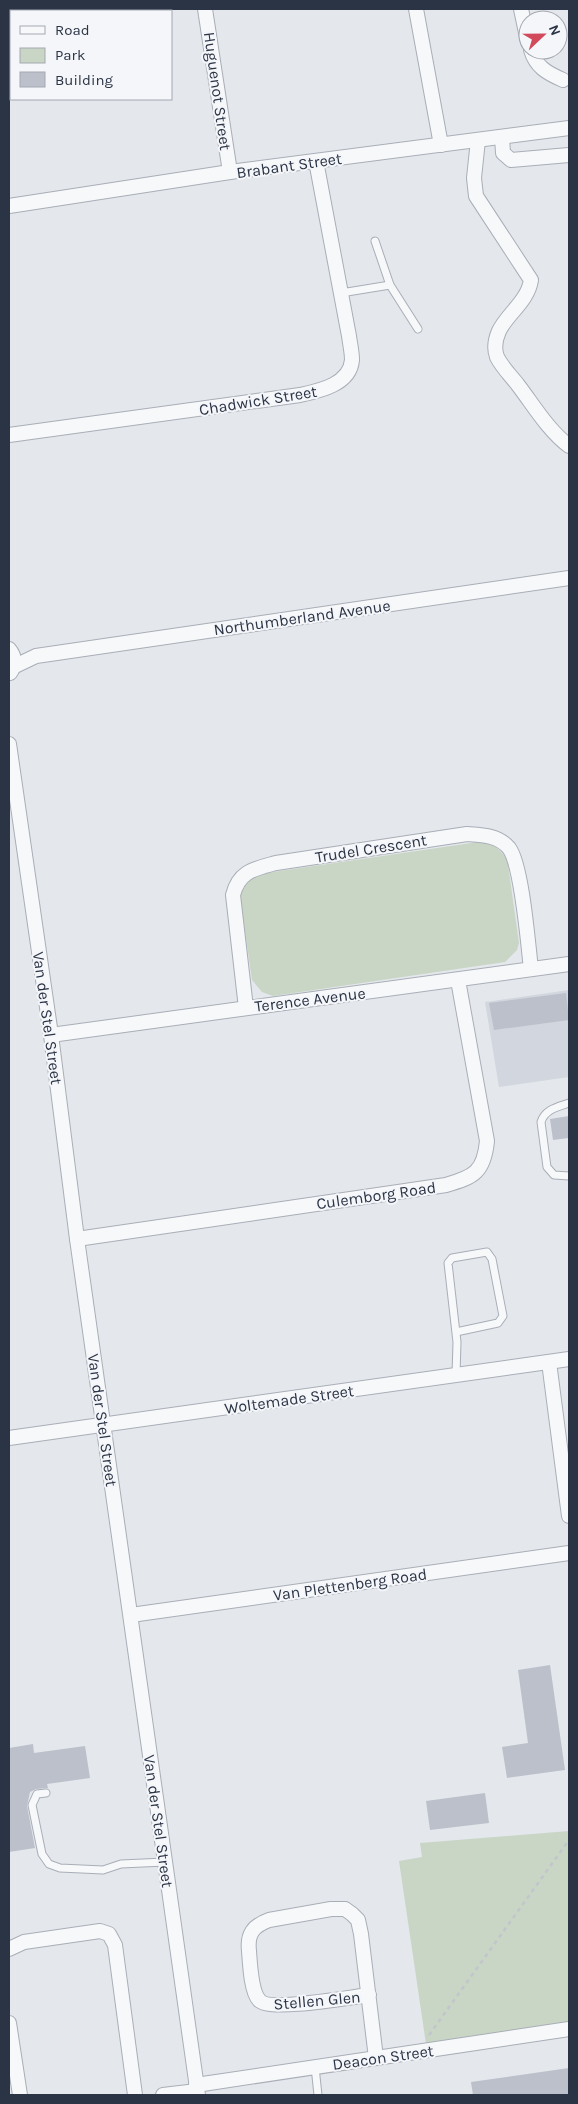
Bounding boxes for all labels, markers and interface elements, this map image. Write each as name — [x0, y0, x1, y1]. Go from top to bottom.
legend — [10, 10, 172, 100]
north arrow — [518, 10, 568, 60]
text: Road — [55, 21, 90, 39]
text: N — [545, 22, 564, 38]
street label: Huguenot Street — [200, 31, 235, 152]
text: Park — [55, 46, 85, 64]
text: Building — [55, 71, 113, 89]
street label: Brabant Street — [235, 149, 343, 182]
street label: Chadwick Street — [198, 382, 318, 419]
street label: Northumberland Avenue — [213, 596, 392, 639]
street label: Trudel Crescent — [314, 830, 428, 867]
street label: Van der Stel Street — [29, 950, 66, 1086]
street label: Terence Avenue — [254, 983, 367, 1016]
street label: Culemborg Road — [315, 1178, 437, 1213]
street label: Van der Stel Street — [84, 1352, 121, 1488]
street label: Woltemade Street — [223, 1381, 355, 1418]
street label: Van Plettenberg Road — [272, 1564, 428, 1605]
street label: Van der Stel Street — [140, 1753, 177, 1889]
street label: Stellen Glen — [273, 1987, 361, 2014]
street label: Deacon Street — [331, 2041, 435, 2074]

